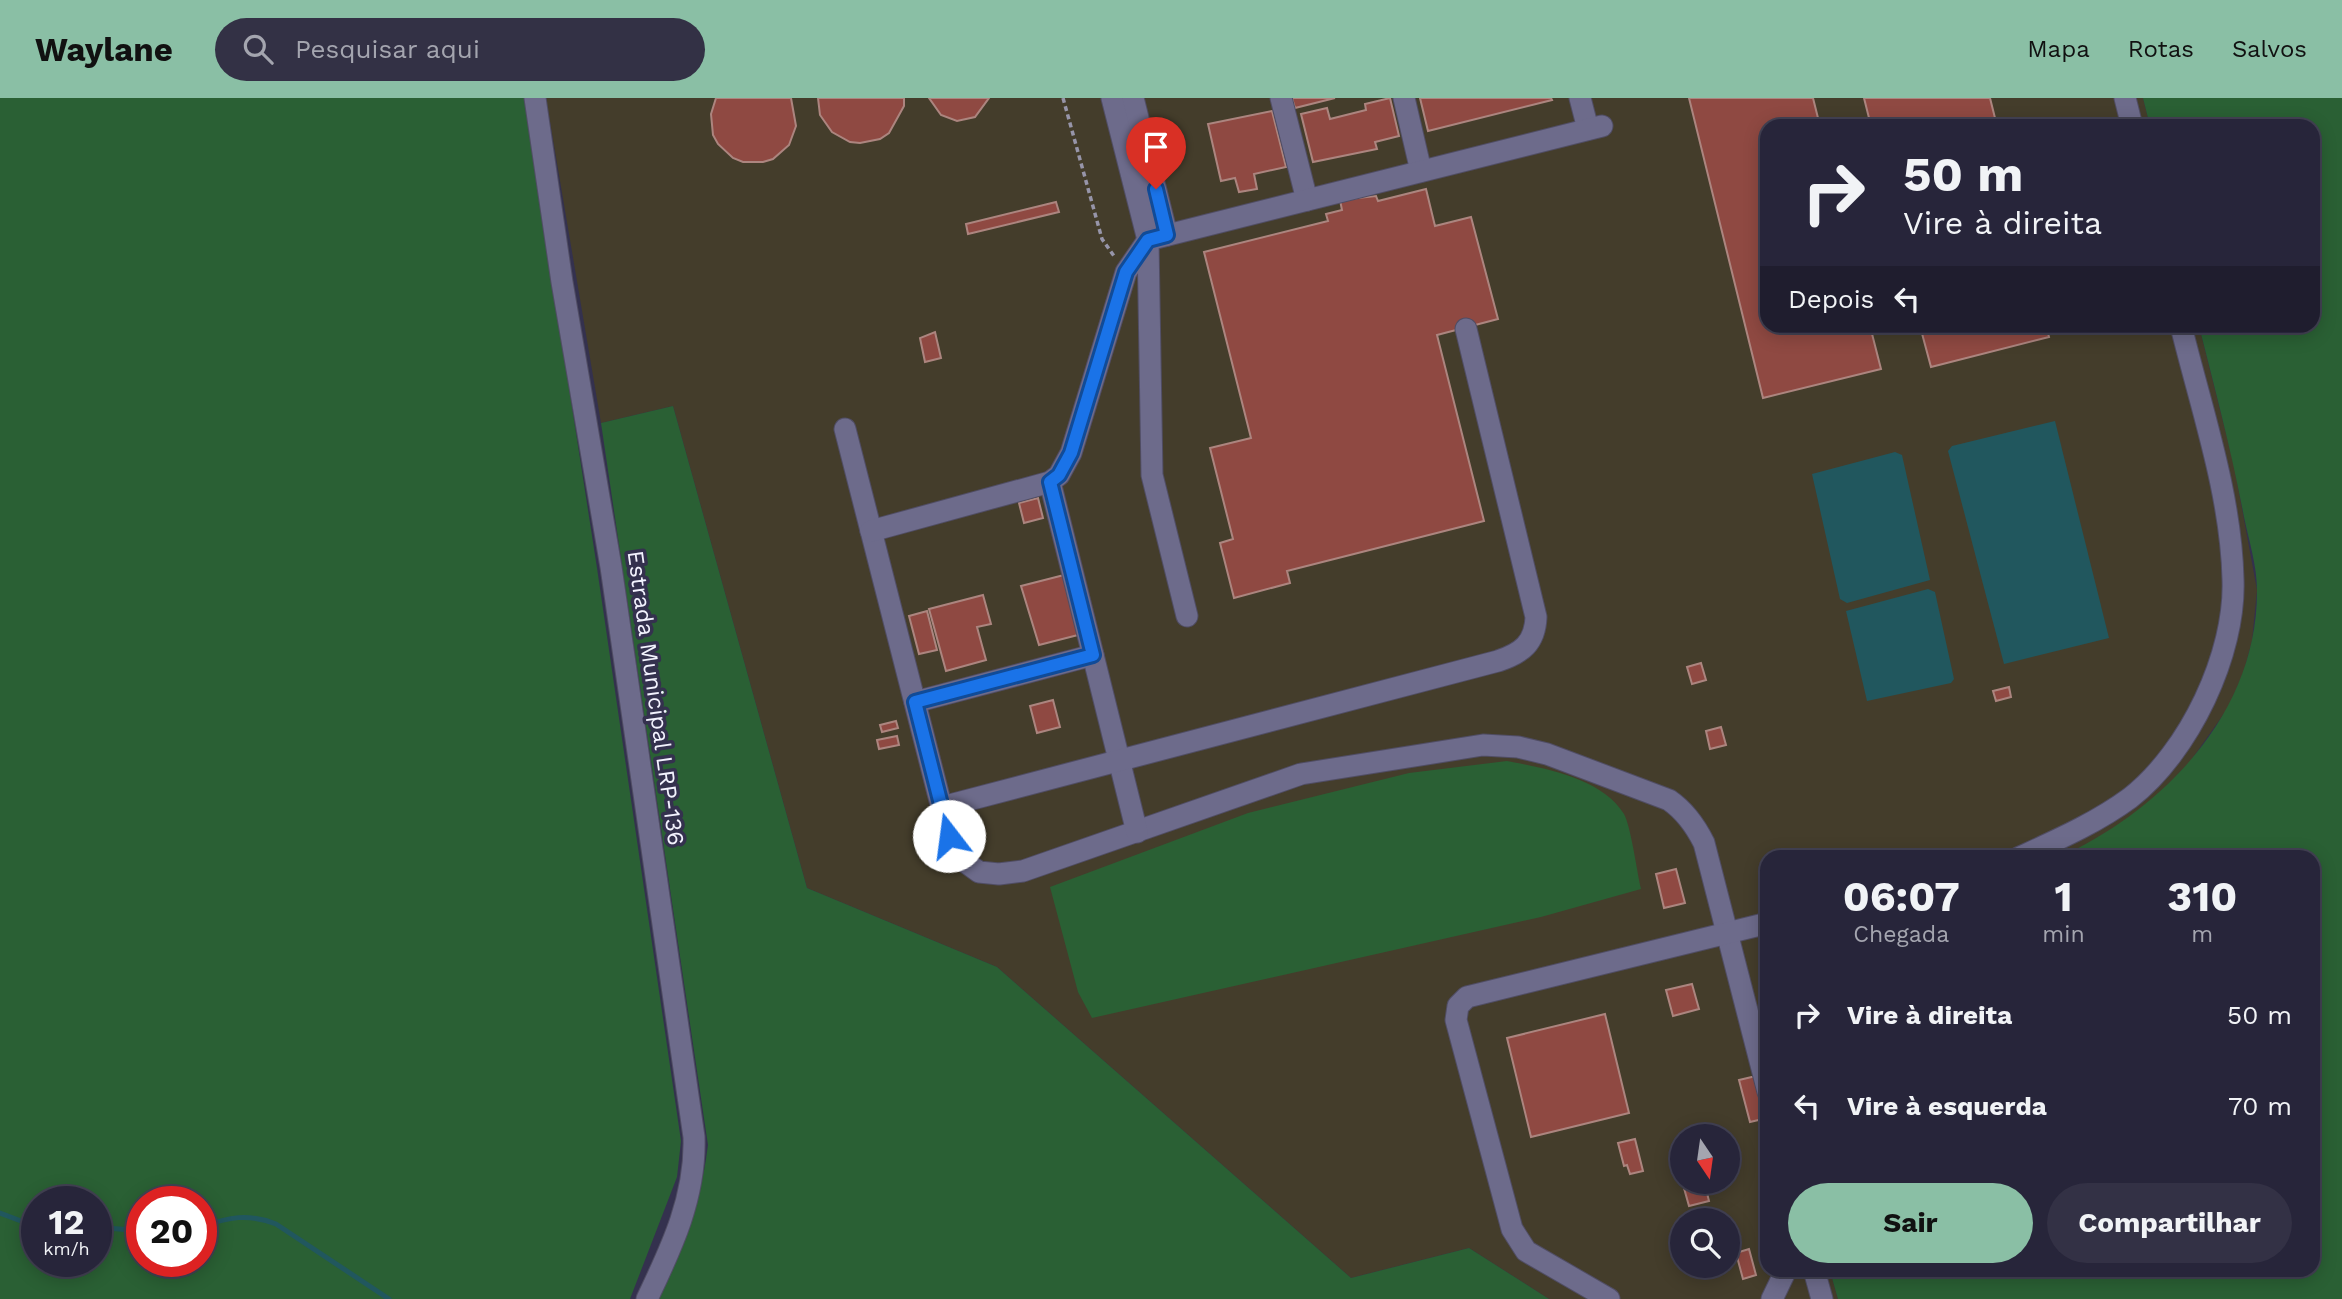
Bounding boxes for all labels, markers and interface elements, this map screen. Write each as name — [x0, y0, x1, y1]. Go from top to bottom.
search box — [215, 18, 705, 81]
text: Waylane — [35, 30, 173, 69]
icon: search — [239, 30, 277, 68]
text: Pesquisar aqui — [295, 34, 480, 64]
text: Mapa — [2027, 35, 2090, 63]
text: Rotas — [2128, 35, 2194, 63]
text: Salvos — [2232, 35, 2307, 63]
pin — [1126, 117, 1186, 189]
icon: arrive — [1137, 128, 1175, 166]
text: 50 m — [1903, 145, 2023, 203]
icon: right — [1788, 147, 1879, 238]
text: Vire à direita — [1903, 204, 2102, 242]
icon: left — [1888, 280, 1926, 318]
text: Depois — [1788, 284, 1874, 314]
street label: Estrada Municipal LRP-136 — [621, 549, 690, 847]
position arrow — [912, 799, 986, 873]
text: 06:07 — [1843, 872, 1960, 921]
text: 1 — [2054, 872, 2073, 921]
text: 310 — [2167, 872, 2237, 921]
text: Chegada — [1853, 921, 1949, 948]
text: min — [2042, 921, 2085, 948]
text: m — [2191, 921, 2213, 948]
icon: right — [1788, 996, 1826, 1034]
text: Vire à direita — [1847, 1000, 2012, 1030]
text: 50 m — [2227, 1000, 2292, 1030]
icon: left — [1788, 1087, 1826, 1125]
text: Vire à esquerda — [1847, 1091, 2047, 1121]
text: 70 m — [2228, 1091, 2292, 1121]
north arrow — [1670, 1124, 1740, 1194]
map controls — [1670, 1124, 1740, 1278]
button: Sair — [1788, 1183, 2033, 1263]
button: Compartilhar — [2047, 1183, 2292, 1263]
speed limit sign: 20 — [126, 1186, 217, 1277]
text: 12 — [49, 1201, 84, 1243]
button: search — [1670, 1208, 1740, 1278]
text: km/h — [43, 1238, 90, 1259]

